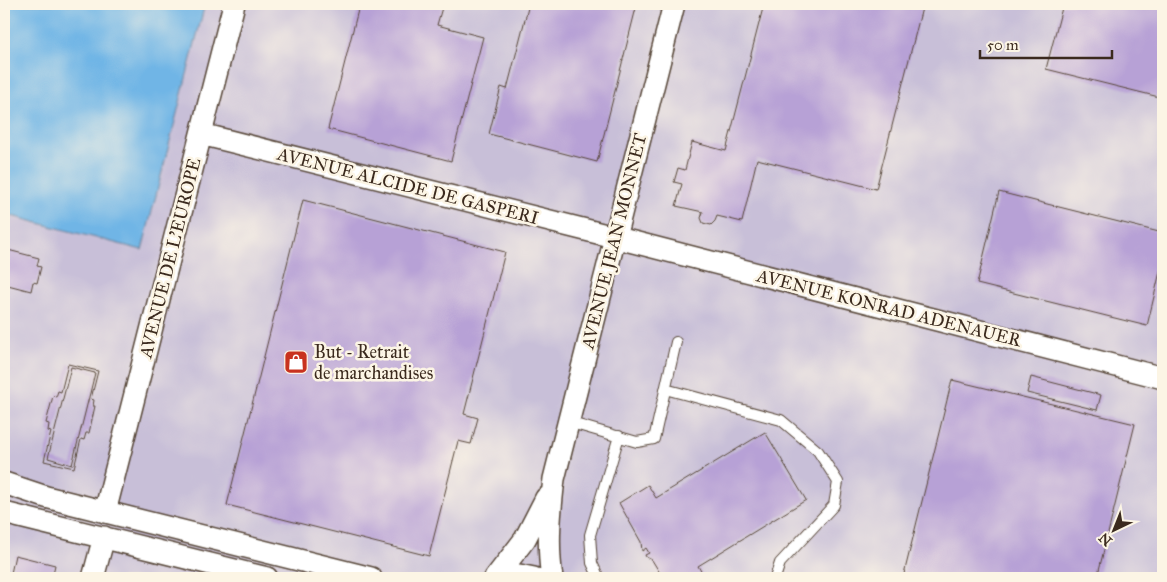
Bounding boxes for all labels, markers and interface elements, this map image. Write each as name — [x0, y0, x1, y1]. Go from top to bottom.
scale bar — [980, 28, 1112, 60]
text: 50 m — [987, 36, 1019, 54]
street label: AVENUE JEAN MONNET — [576, 131, 652, 352]
street label: AVENUE ALCIDE DE GASPERI — [274, 143, 541, 229]
street label: AVENUE DE L'EUROPE — [134, 156, 206, 361]
street label: AVENUE KONRAD ADENAUER — [754, 264, 1025, 352]
place label: But - Retrait de marchandises — [314, 341, 433, 384]
shop icon: But - Retrait de marchandises — [283, 349, 309, 375]
north arrow — [1090, 504, 1140, 554]
text: N — [1095, 529, 1116, 549]

